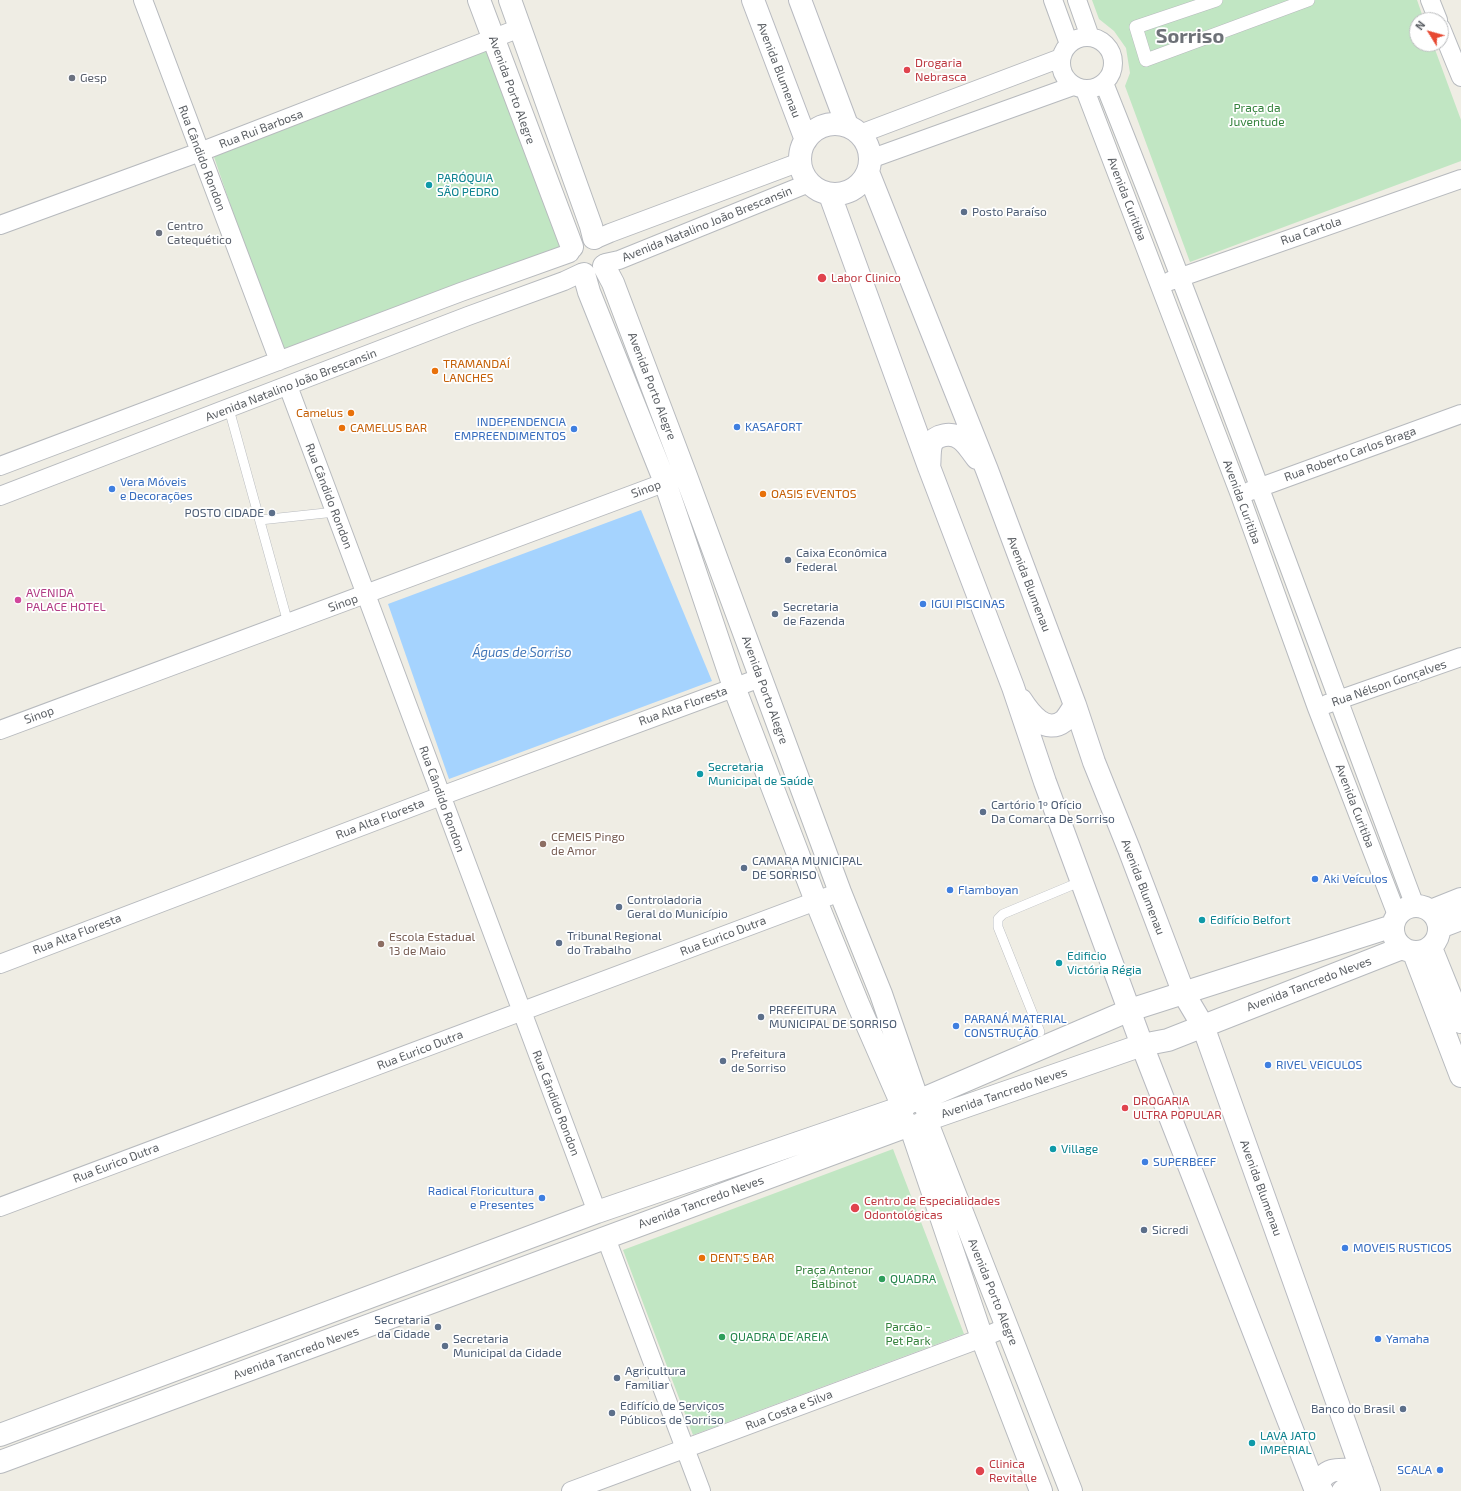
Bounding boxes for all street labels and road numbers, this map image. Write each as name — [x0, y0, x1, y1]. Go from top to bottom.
street label: Avenida Blumenau — [754, 20, 804, 120]
street label: Avenida Porto Alegre — [486, 34, 538, 146]
street label: Rua Cândido Rondon — [175, 103, 229, 213]
street label: Rua Rui Barbosa — [217, 106, 305, 152]
street label: Avenida Curitiba — [1104, 155, 1150, 243]
street label: Avenida Natalino João Brescansin — [620, 183, 794, 265]
street label: Rua Cartola — [1279, 214, 1343, 248]
street label: Avenida Porto Alegre — [625, 330, 679, 442]
street label: Avenida Natalino João Brescansin — [203, 346, 379, 424]
street label: Rua Roberto Carlos Braga — [1282, 423, 1418, 485]
street label: Rua Cândido Rondon — [302, 441, 356, 551]
street label: Avenida Curitiba — [1220, 458, 1264, 546]
street label: Sinop — [629, 477, 663, 501]
street label: Avenida Blumenau — [1004, 534, 1054, 634]
street label: Sinop — [326, 591, 360, 615]
street label: Avenida Porto Alegre — [739, 634, 791, 746]
street label: Rua Nélson Gonçalves — [1330, 657, 1448, 709]
street label: Rua Alta Floresta — [637, 683, 729, 729]
street label: Sinop — [22, 703, 56, 727]
street label: Rua Cândido Rondon — [416, 744, 468, 854]
street label: Avenida Curitiba — [1332, 762, 1378, 850]
street label: Rua Alta Floresta — [334, 796, 426, 842]
street label: Avenida Blumenau — [1118, 837, 1168, 937]
street label: Rua Alta Floresta — [31, 911, 123, 957]
street label: Rua Eurico Dutra — [678, 913, 768, 959]
street label: Avenida Tancredo Neves — [1245, 954, 1373, 1014]
street label: Rua Eurico Dutra — [375, 1027, 465, 1073]
street label: Rua Cândido Rondon — [529, 1048, 583, 1158]
street label: Avenida Tancredo Neves — [939, 1065, 1069, 1121]
street label: Avenida Blumenau — [1237, 1138, 1285, 1238]
street label: Rua Eurico Dutra — [71, 1140, 161, 1186]
street label: Avenida Tancredo Neves — [636, 1173, 766, 1231]
street label: Avenida Porto Alegre — [965, 1236, 1021, 1348]
street label: Avenida Tancredo Neves — [231, 1324, 361, 1382]
street label: Rua Costa e Silva — [743, 1387, 835, 1433]

